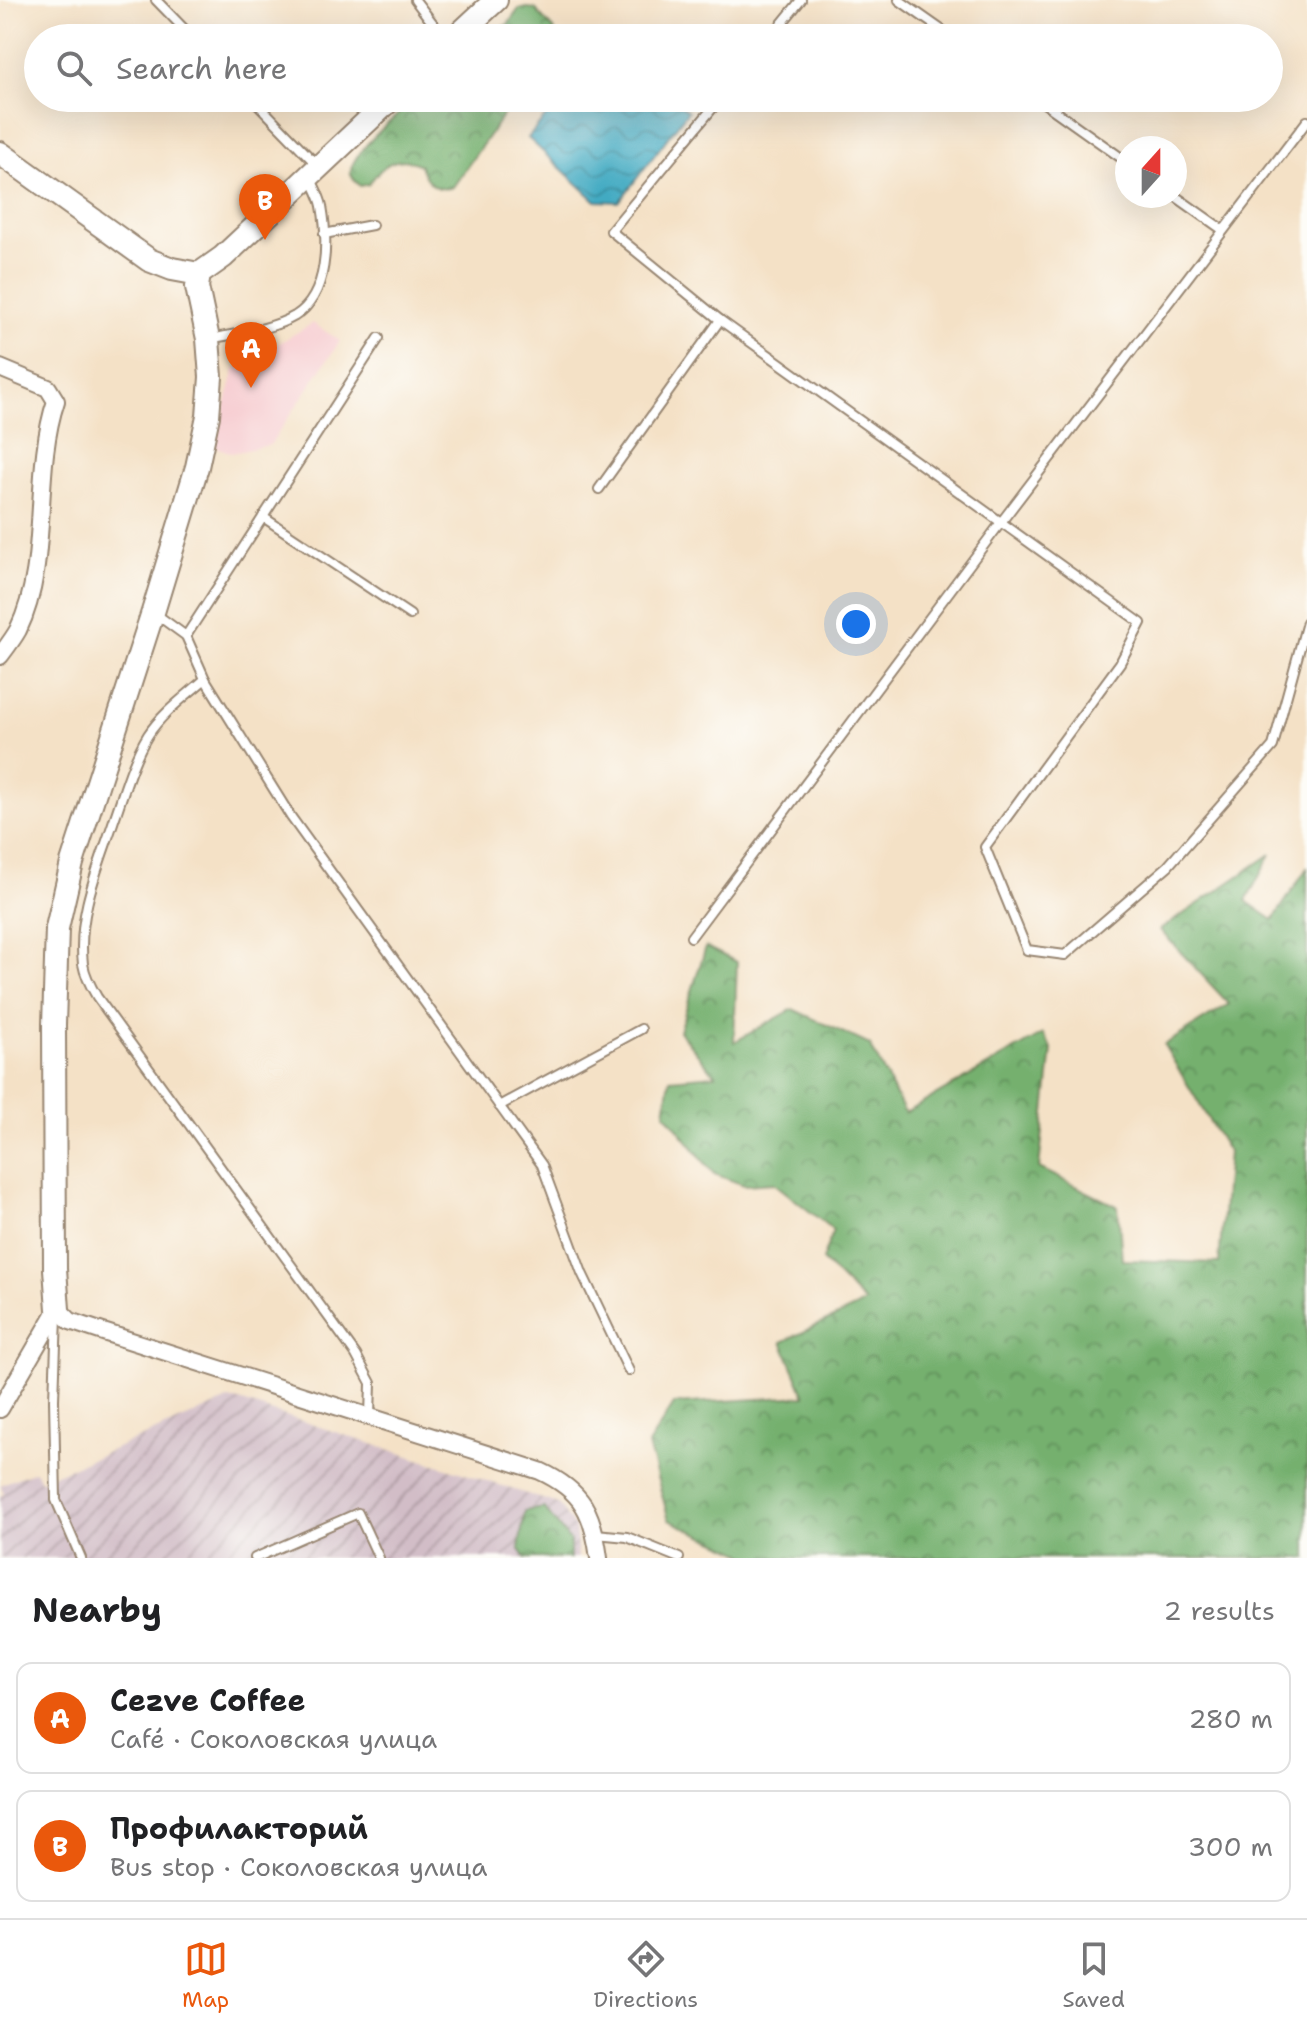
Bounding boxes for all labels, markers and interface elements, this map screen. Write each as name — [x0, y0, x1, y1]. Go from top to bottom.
search box — [24, 24, 1283, 112]
icon: search — [52, 46, 96, 90]
text: Search here — [116, 48, 287, 89]
north arrow — [1115, 136, 1187, 208]
pin: B — [239, 174, 291, 240]
pin: A — [225, 322, 277, 388]
your location — [836, 604, 876, 644]
text: Nearby — [32, 1587, 162, 1633]
text: 2 results — [1163, 1593, 1275, 1628]
text: Cezve Coffee — [110, 1680, 305, 1721]
text: A — [50, 1701, 70, 1736]
text: 280 m — [1188, 1701, 1273, 1736]
text: Café · Соколовская улица — [110, 1721, 437, 1756]
text: Профилакторий — [110, 1808, 368, 1849]
text: B — [52, 1829, 68, 1864]
text: 300 m — [1188, 1829, 1273, 1864]
text: Bus stop · Соколовская улица — [110, 1849, 487, 1884]
tab: Map — [182, 1937, 229, 2014]
tab: Directions — [593, 1937, 698, 2014]
tab: Saved — [1062, 1937, 1125, 2014]

